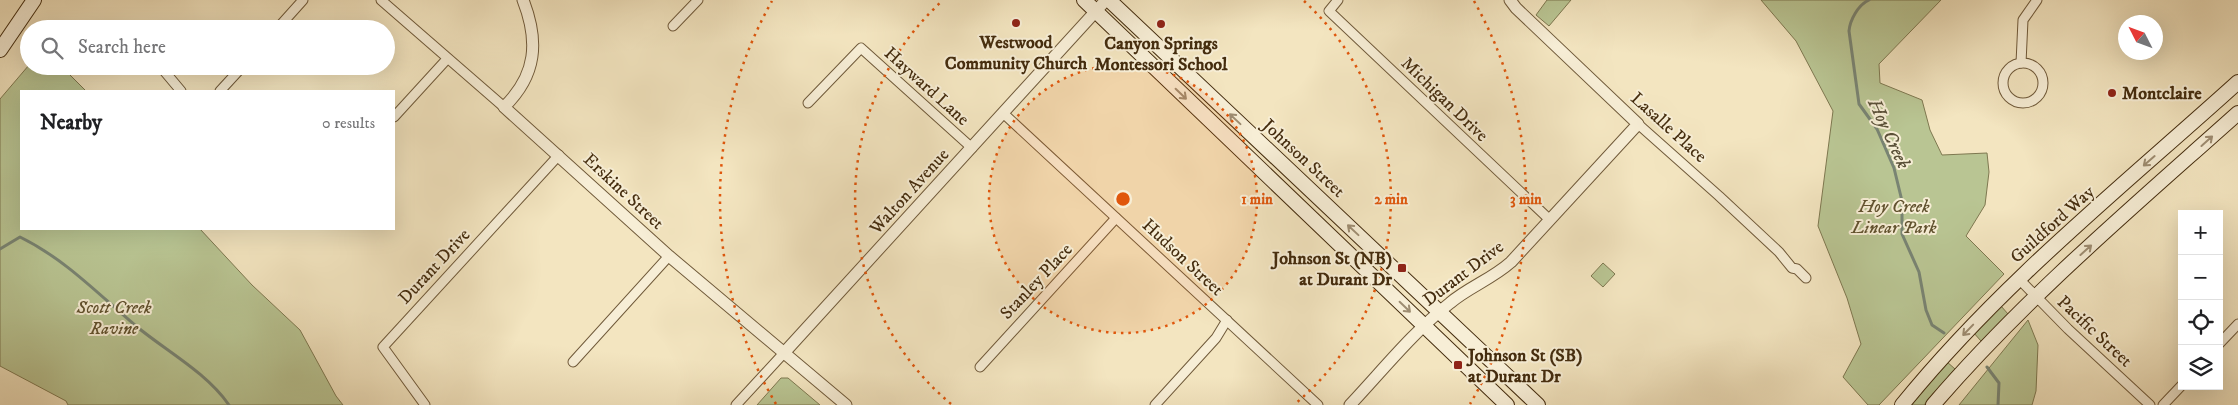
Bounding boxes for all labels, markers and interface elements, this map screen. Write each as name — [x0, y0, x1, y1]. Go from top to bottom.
north arrow — [2118, 15, 2163, 60]
marker: Westwood Community Church — [1010, 17, 1022, 29]
marker: Canyon Springs Montessori School — [1155, 18, 1167, 30]
search box — [20, 20, 395, 75]
place label: Westwood Community Church — [945, 32, 1088, 75]
place label: Canyon Springs Montessori School — [1095, 33, 1228, 76]
icon: search — [38, 34, 66, 62]
text: Search here — [78, 36, 166, 59]
street label: Hayward Lane — [879, 43, 974, 131]
street label: Michigan Drive — [1396, 53, 1492, 147]
place label: Montclaire — [2122, 83, 2202, 105]
marker: Montclaire — [2106, 87, 2118, 99]
one-way arrow — [1174, 88, 1187, 100]
street label: Lasalle Place — [1626, 88, 1711, 168]
water label: Hoy Creek — [1862, 94, 1915, 172]
text: Nearby — [40, 110, 102, 136]
text: 0 results — [322, 113, 375, 133]
one-way arrow — [1228, 113, 1241, 125]
street label: Johnson Street — [1256, 114, 1349, 203]
one-way arrow — [2200, 135, 2213, 147]
street label: Walton Avenue — [865, 144, 954, 240]
street label: Erskine Street — [578, 149, 668, 235]
one-way arrow — [2143, 155, 2156, 167]
street label: Guildford Way — [2006, 181, 2100, 268]
centre of rings — [1114, 190, 1132, 208]
text: 1 min — [1241, 190, 1273, 209]
text: 2 min — [1374, 190, 1408, 209]
text: 3 min — [1510, 190, 1542, 209]
park label: Hoy Creek Linear Park — [1850, 196, 1937, 239]
map controls — [2178, 210, 2223, 390]
button: + — [2178, 210, 2223, 255]
street label: Hudson Street — [1137, 215, 1228, 301]
street label: Durant Drive — [394, 224, 475, 309]
one-way arrow — [1347, 224, 1359, 236]
street label: Durant Drive — [1419, 236, 1508, 311]
street label: Stanley Place — [996, 239, 1078, 324]
one-way arrow — [2080, 244, 2093, 256]
place label: Johnson St (NB) at Durant Dr — [1270, 248, 1392, 291]
button: − — [2178, 255, 2223, 300]
marker: Johnson St (NB) at Durant Dr — [1396, 262, 1408, 274]
street label: Pacific Street — [2052, 291, 2137, 372]
park label: Scott Creek Ravine — [75, 297, 152, 340]
button: locate — [2178, 300, 2223, 345]
one-way arrow — [1399, 301, 1412, 313]
one-way arrow — [1962, 324, 1974, 337]
place label: Johnson St (SB) at Durant Dr — [1466, 345, 1582, 388]
button: layers — [2178, 345, 2223, 390]
marker: Johnson St (SB) at Durant Dr — [1452, 359, 1464, 371]

